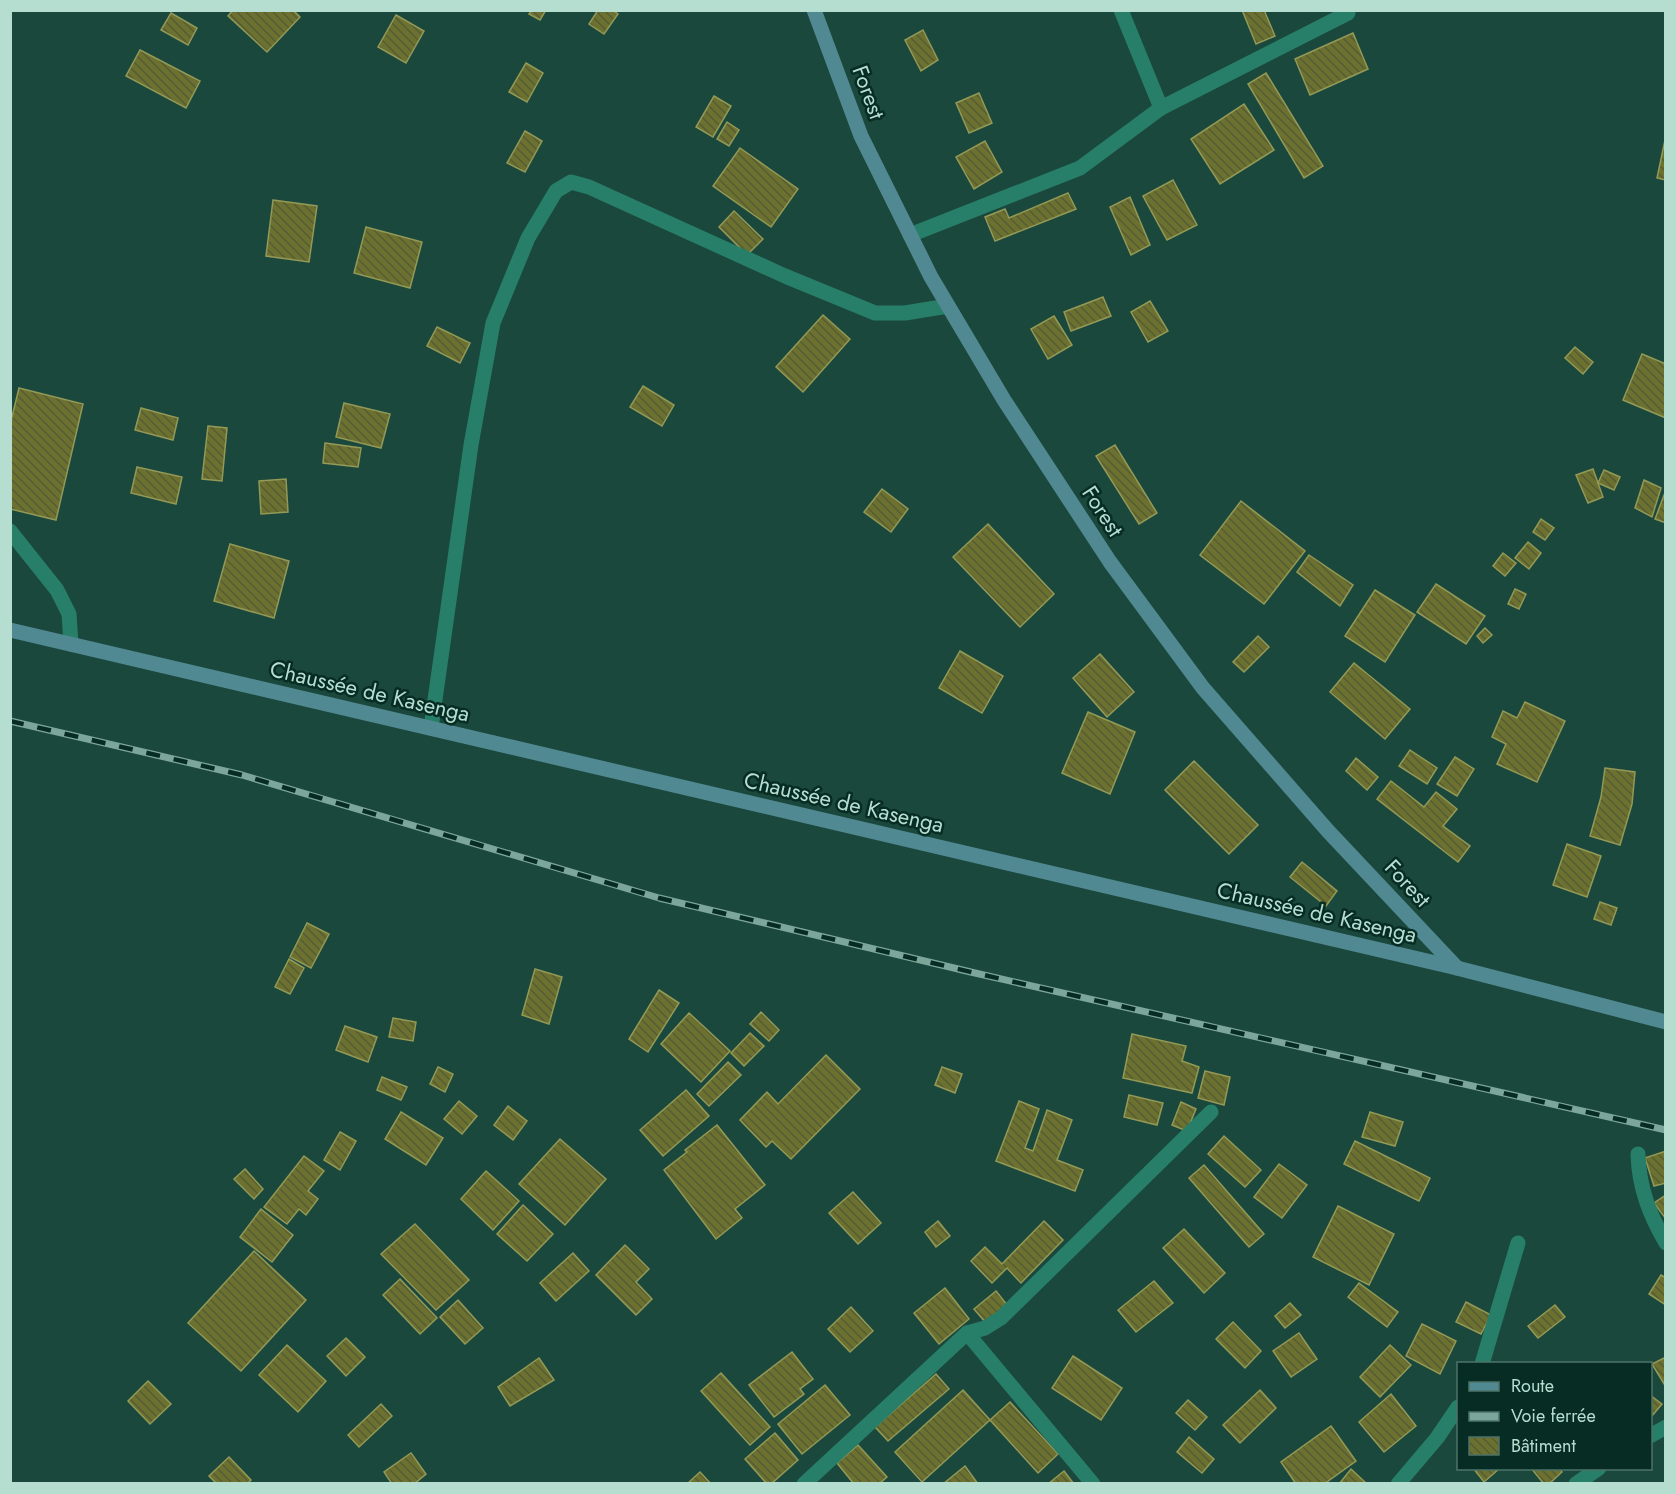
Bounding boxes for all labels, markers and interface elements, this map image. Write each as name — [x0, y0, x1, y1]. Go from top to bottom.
street label: Forest — [845, 61, 894, 124]
street label: Forest — [1075, 479, 1132, 543]
street label: Chaussée de Kasenga — [267, 652, 473, 730]
street label: Chaussée de Kasenga — [741, 763, 947, 841]
street label: Forest — [1378, 852, 1439, 915]
street label: Chaussée de Kasenga — [1214, 873, 1420, 951]
legend — [1457, 1362, 1652, 1470]
text: Route — [1511, 1373, 1554, 1399]
text: Voie ferrée — [1511, 1403, 1596, 1429]
text: Bâtiment — [1511, 1433, 1577, 1459]

